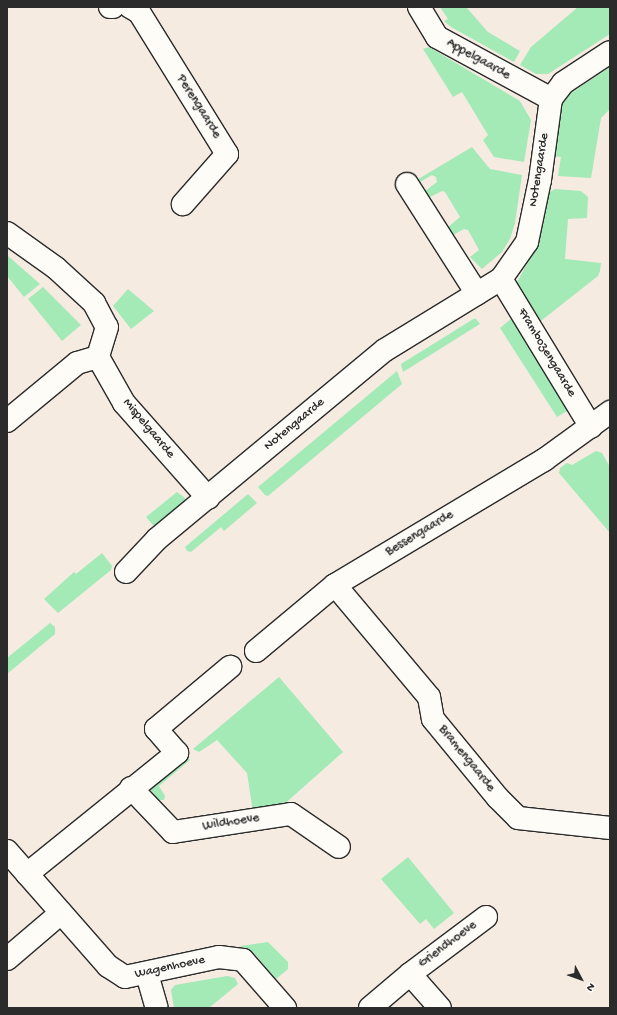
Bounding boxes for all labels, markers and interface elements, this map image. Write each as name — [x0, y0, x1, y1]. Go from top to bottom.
street label: Appelgaarde — [443, 36, 513, 84]
street label: Perengaarde — [172, 72, 224, 142]
street label: Notengaarde — [526, 132, 554, 208]
street label: Frambozengaarde — [513, 306, 579, 400]
street label: Notengaarde — [262, 395, 328, 455]
street label: Mispelgaarde — [118, 396, 178, 462]
street label: Bessengaarde — [383, 508, 457, 560]
street label: Bramengaarde — [434, 722, 498, 796]
street label: Wildhoeve — [202, 811, 260, 835]
street label: Griendhoeve — [416, 918, 480, 972]
street label: Wagenhoeve — [133, 953, 207, 983]
north arrow — [561, 959, 601, 999]
text: N — [583, 980, 597, 994]

